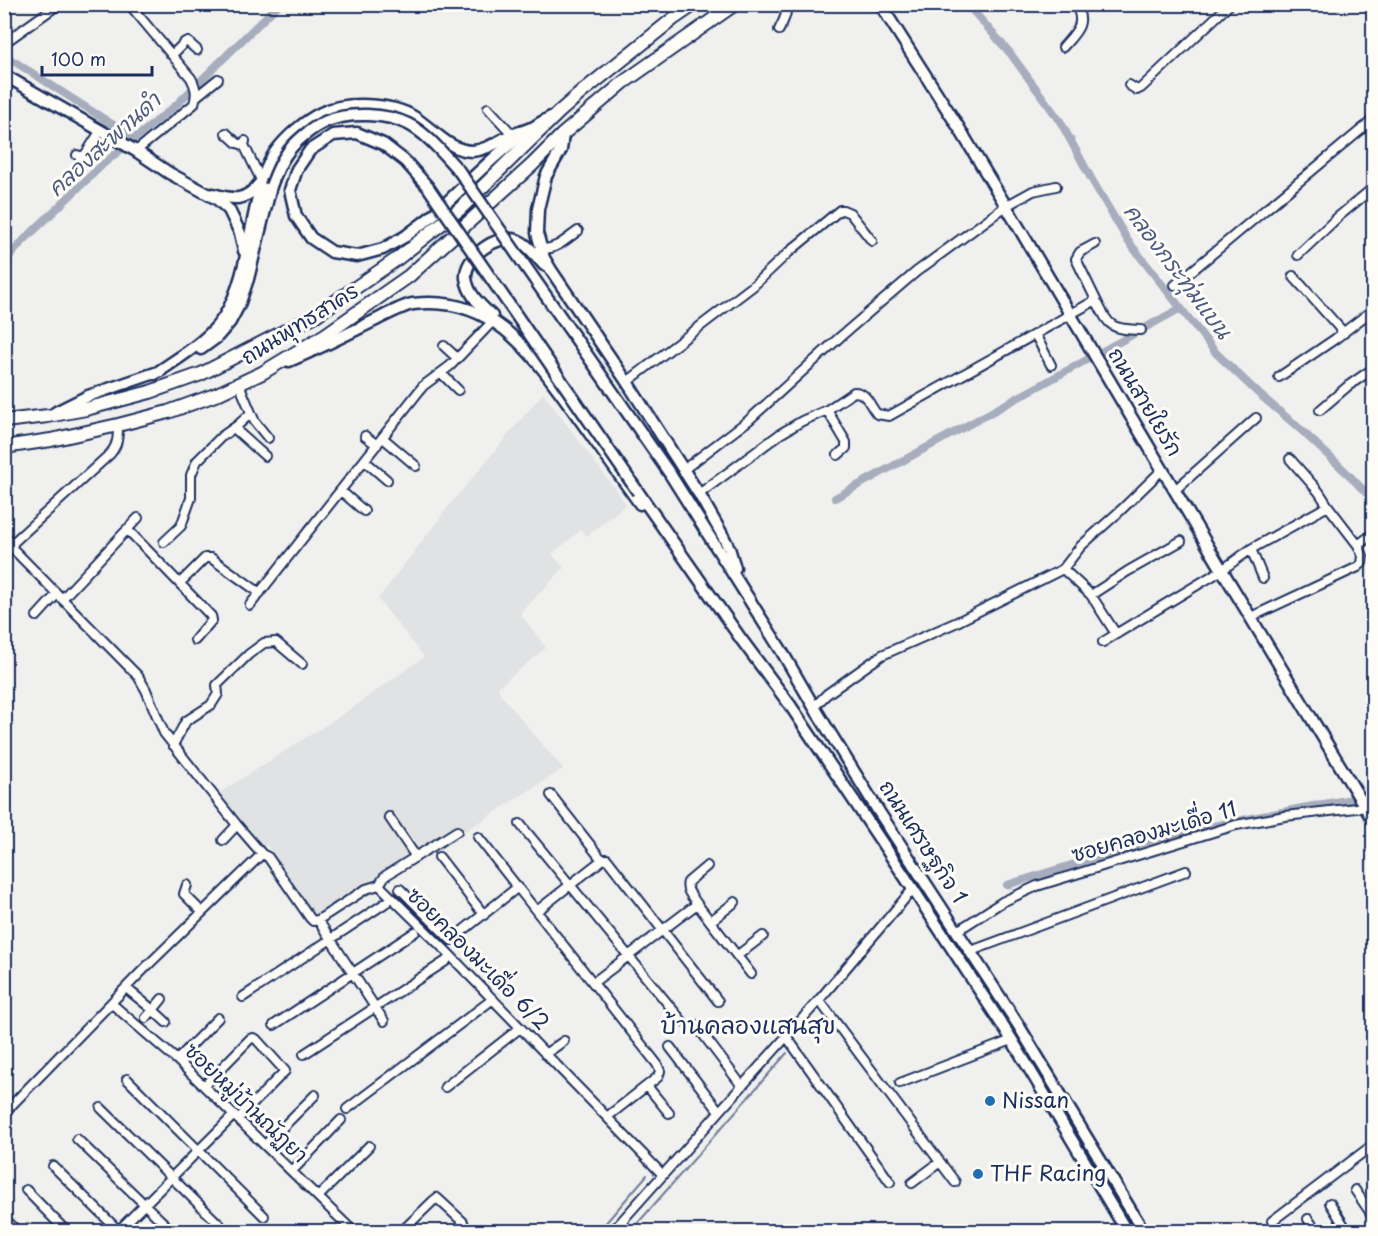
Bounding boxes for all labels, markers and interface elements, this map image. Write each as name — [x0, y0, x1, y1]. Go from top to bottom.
scale bar — [42, 39, 152, 77]
text: 100 m — [51, 45, 106, 72]
water label: คลองสะพานดำ — [39, 82, 168, 203]
water label: คลองกระทุ่มแบน — [1116, 196, 1242, 347]
street label: ถนนพุทธสาคร — [234, 274, 365, 373]
street label: ถนนสายใยรัก — [1101, 340, 1192, 462]
street label: ถนนเศรษฐกิจ 1 — [873, 773, 977, 909]
street label: ซอยคลองมะเดื่อ 11 — [1067, 791, 1240, 869]
street label: ซอยคลองมะเดื่อ 6/2 — [401, 879, 558, 1036]
district label: บ้านคลองแสนสุข — [661, 1006, 835, 1044]
street label: ซอยหมู่บ้านณัฏยา — [177, 1034, 317, 1171]
place label: Nissan — [1002, 1083, 1069, 1115]
marker: Nissan — [983, 1094, 997, 1108]
place label: THF Racing — [990, 1156, 1106, 1188]
marker: THF Racing — [971, 1167, 985, 1181]

